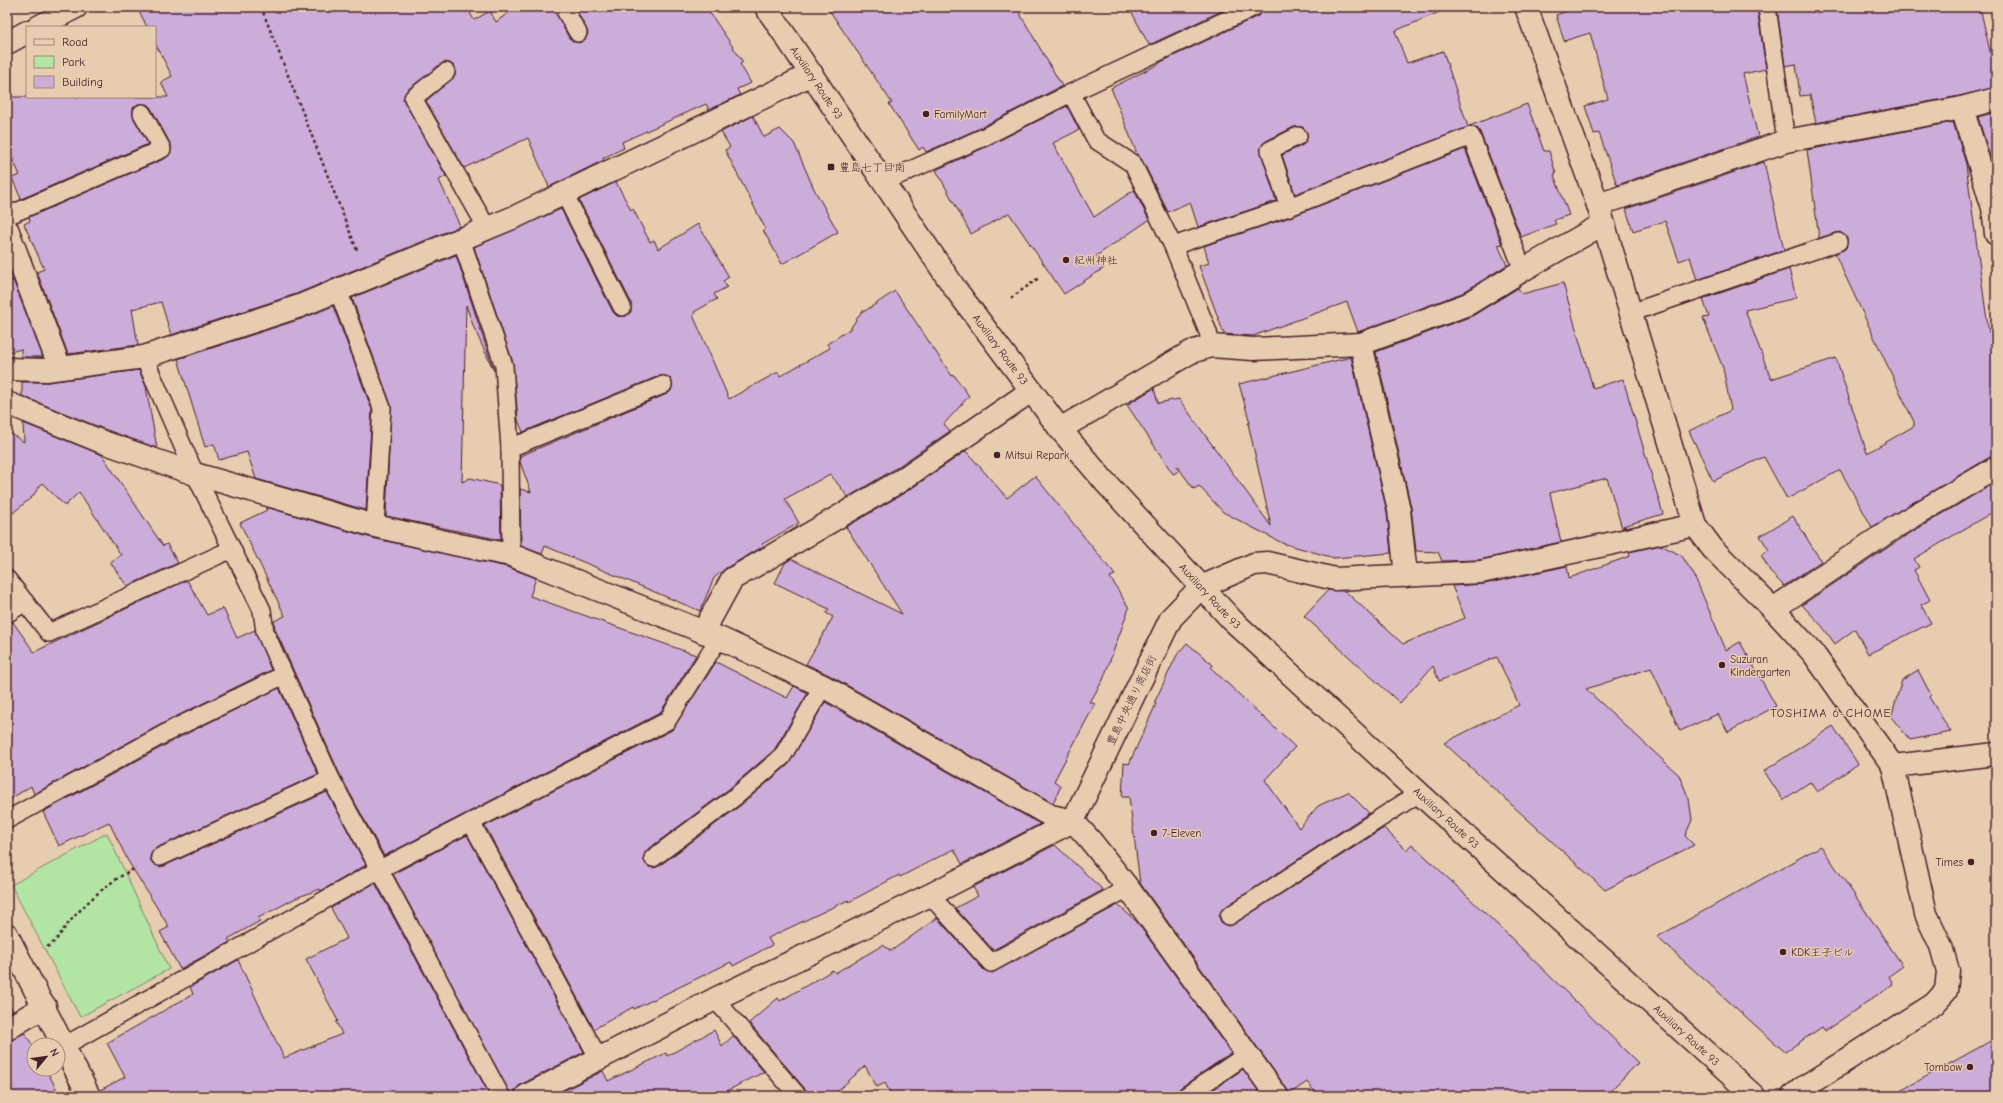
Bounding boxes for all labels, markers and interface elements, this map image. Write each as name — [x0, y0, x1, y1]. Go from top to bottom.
legend — [26, 26, 156, 98]
text: Road — [62, 35, 88, 49]
street label: Auxiliary Route 93 — [787, 44, 845, 122]
text: Park — [62, 55, 85, 69]
text: Building — [62, 75, 103, 89]
place label: FamilyMart — [934, 108, 988, 121]
marker: FamilyMart — [921, 109, 931, 119]
place label: 豊島七丁目南 — [839, 161, 905, 174]
marker: 豊島七丁目南 — [826, 162, 836, 172]
place label: 紀州神社 — [1074, 254, 1118, 267]
marker: 紀州神社 — [1061, 255, 1071, 265]
street label: Auxiliary Route 93 — [970, 312, 1031, 387]
place label: Mitsui Repark — [1005, 449, 1070, 462]
marker: Mitsui Repark — [992, 450, 1002, 460]
street label: Auxiliary Route 93 — [1176, 561, 1243, 632]
street label: 豊島中央通り商店街 — [1104, 653, 1159, 748]
place label: Suzuran Kindergarten — [1730, 653, 1790, 679]
marker: Suzuran Kindergarten — [1717, 660, 1727, 670]
district label: TOSHIMA 6-CHOME — [1770, 706, 1892, 720]
street label: Auxiliary Route 93 — [1410, 785, 1482, 851]
place label: 7-Eleven — [1162, 827, 1201, 840]
marker: 7-Eleven — [1149, 828, 1159, 838]
place label: Times — [1936, 856, 1963, 869]
marker: Times — [1966, 857, 1976, 867]
place label: KDK王子ビル — [1791, 946, 1854, 959]
marker: KDK王子ビル — [1778, 947, 1788, 957]
street label: Auxiliary Route 93 — [1650, 1002, 1722, 1069]
north arrow — [26, 1037, 66, 1077]
text: N — [47, 1046, 62, 1059]
place label: Tombow — [1924, 1061, 1962, 1074]
marker: Tombow — [1965, 1062, 1975, 1072]

